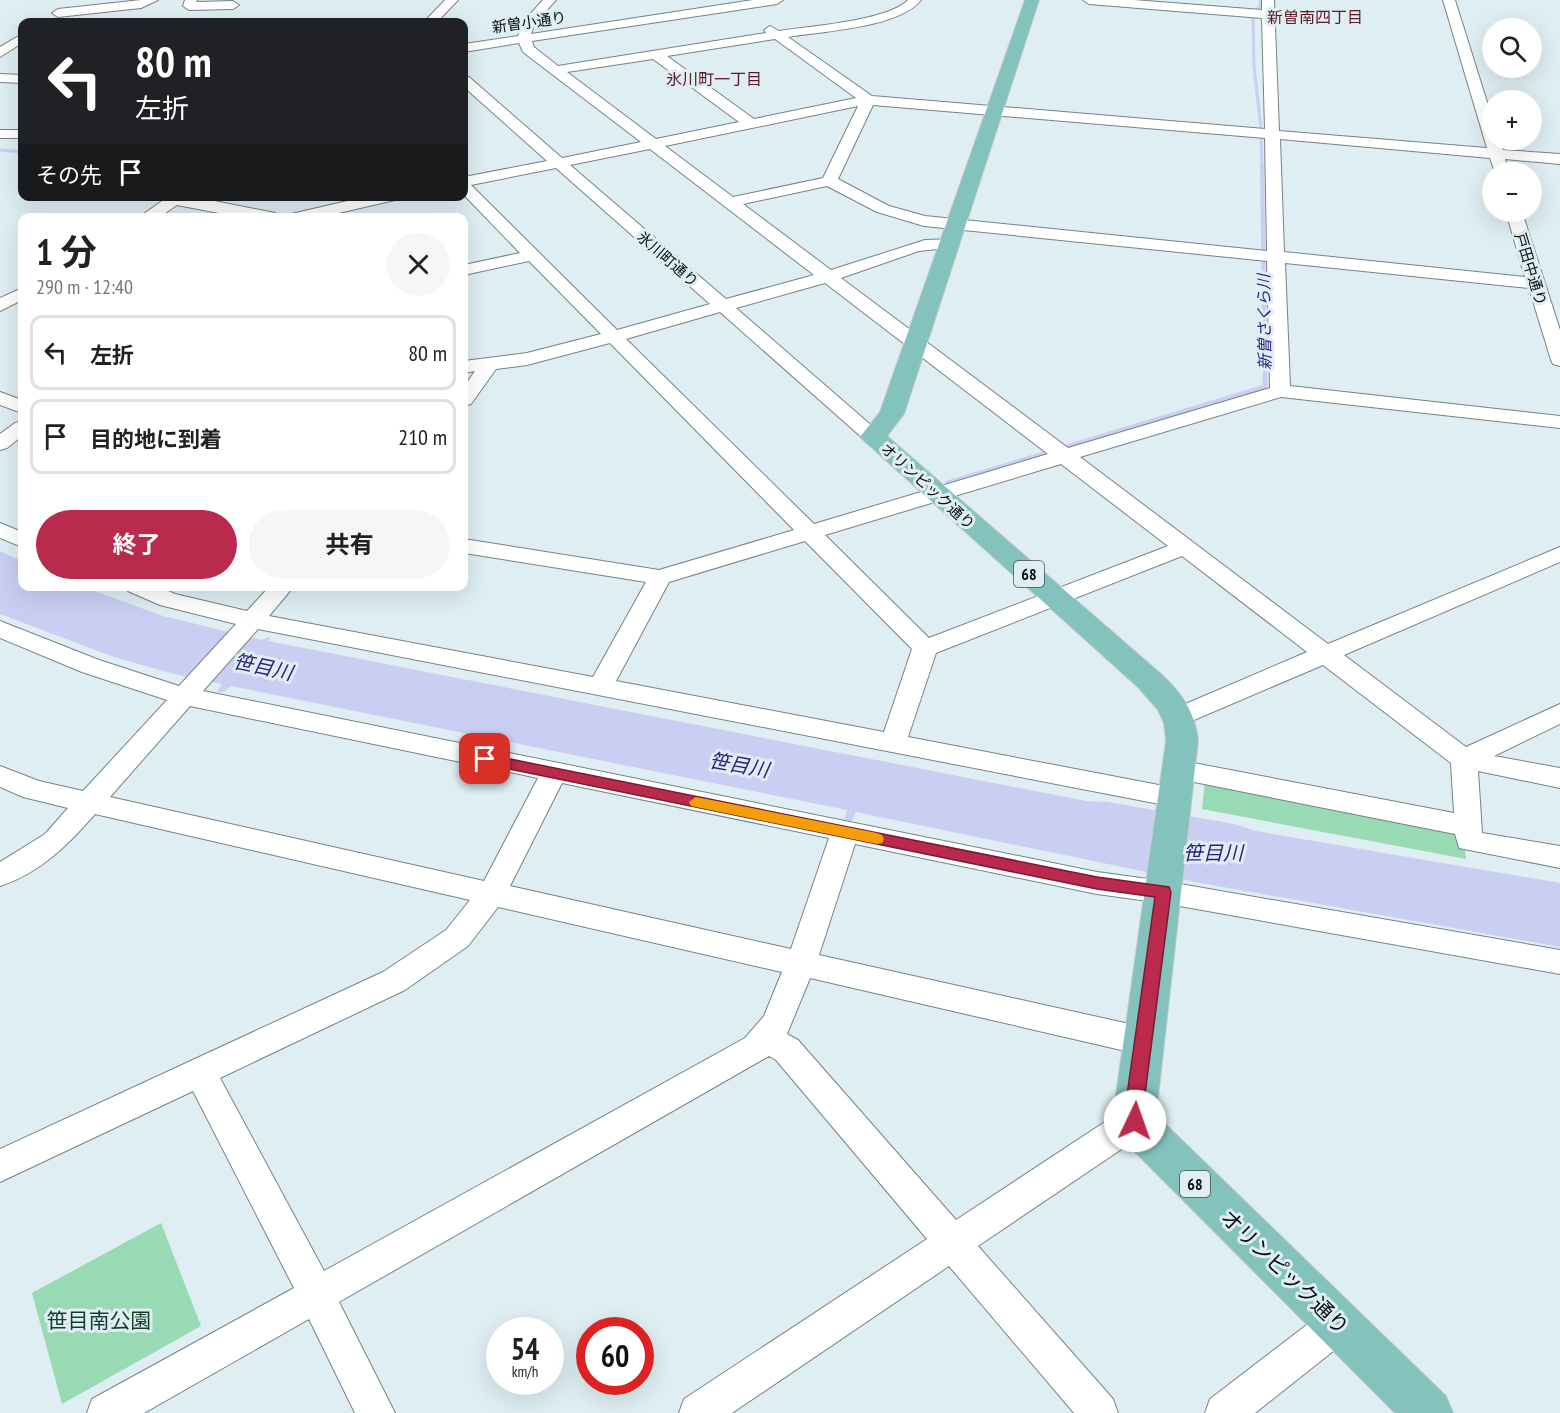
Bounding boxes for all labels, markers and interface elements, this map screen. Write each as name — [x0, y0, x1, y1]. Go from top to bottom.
street label: 新曽小通り — [491, 7, 567, 37]
district label: 新曽南四丁目 — [1267, 7, 1363, 27]
map controls — [1482, 18, 1542, 222]
button: search — [1482, 18, 1542, 78]
text: 80 m — [135, 34, 212, 89]
icon: left — [36, 42, 114, 120]
district label: 氷川町一丁目 — [666, 69, 762, 89]
button: + — [1482, 90, 1542, 150]
text: 左折 — [135, 91, 189, 125]
icon: arrive — [114, 156, 147, 189]
text: その先 — [36, 161, 102, 189]
button: − — [1482, 162, 1542, 222]
street label: 氷川町通り — [633, 227, 703, 291]
text: 1 分 — [36, 228, 97, 275]
street label: 戸田中通り — [1511, 230, 1551, 308]
button: close — [387, 233, 450, 296]
water label: 新曽さくら川 — [1253, 272, 1275, 370]
text: 290 m · 12:40 — [36, 274, 133, 300]
icon: left — [39, 336, 72, 369]
text: 80 m — [408, 339, 447, 367]
text: 左折 — [90, 341, 134, 369]
icon: arrive — [39, 420, 72, 453]
text: 210 m — [398, 423, 447, 451]
text: 目的地に到着 — [90, 425, 222, 453]
street label: オリンピック通り — [877, 439, 979, 533]
button: 終了 — [36, 510, 237, 579]
button: 共有 — [249, 510, 450, 579]
road number: 68 — [1014, 561, 1044, 587]
water label: 笹目川 — [231, 648, 297, 686]
pin — [459, 733, 510, 784]
icon: arrive — [468, 742, 501, 775]
water label: 笹目川 — [707, 747, 773, 783]
water label: 笹目川 — [1183, 840, 1245, 866]
position arrow — [1103, 1089, 1167, 1153]
road number: 68 — [1180, 1171, 1210, 1197]
street label: オリンピック通り — [1215, 1204, 1355, 1340]
park label: 笹目南公園 — [47, 1307, 152, 1334]
speed limit sign: 60 — [576, 1317, 654, 1395]
text: 54 — [511, 1329, 539, 1368]
text: km/h — [512, 1362, 538, 1381]

